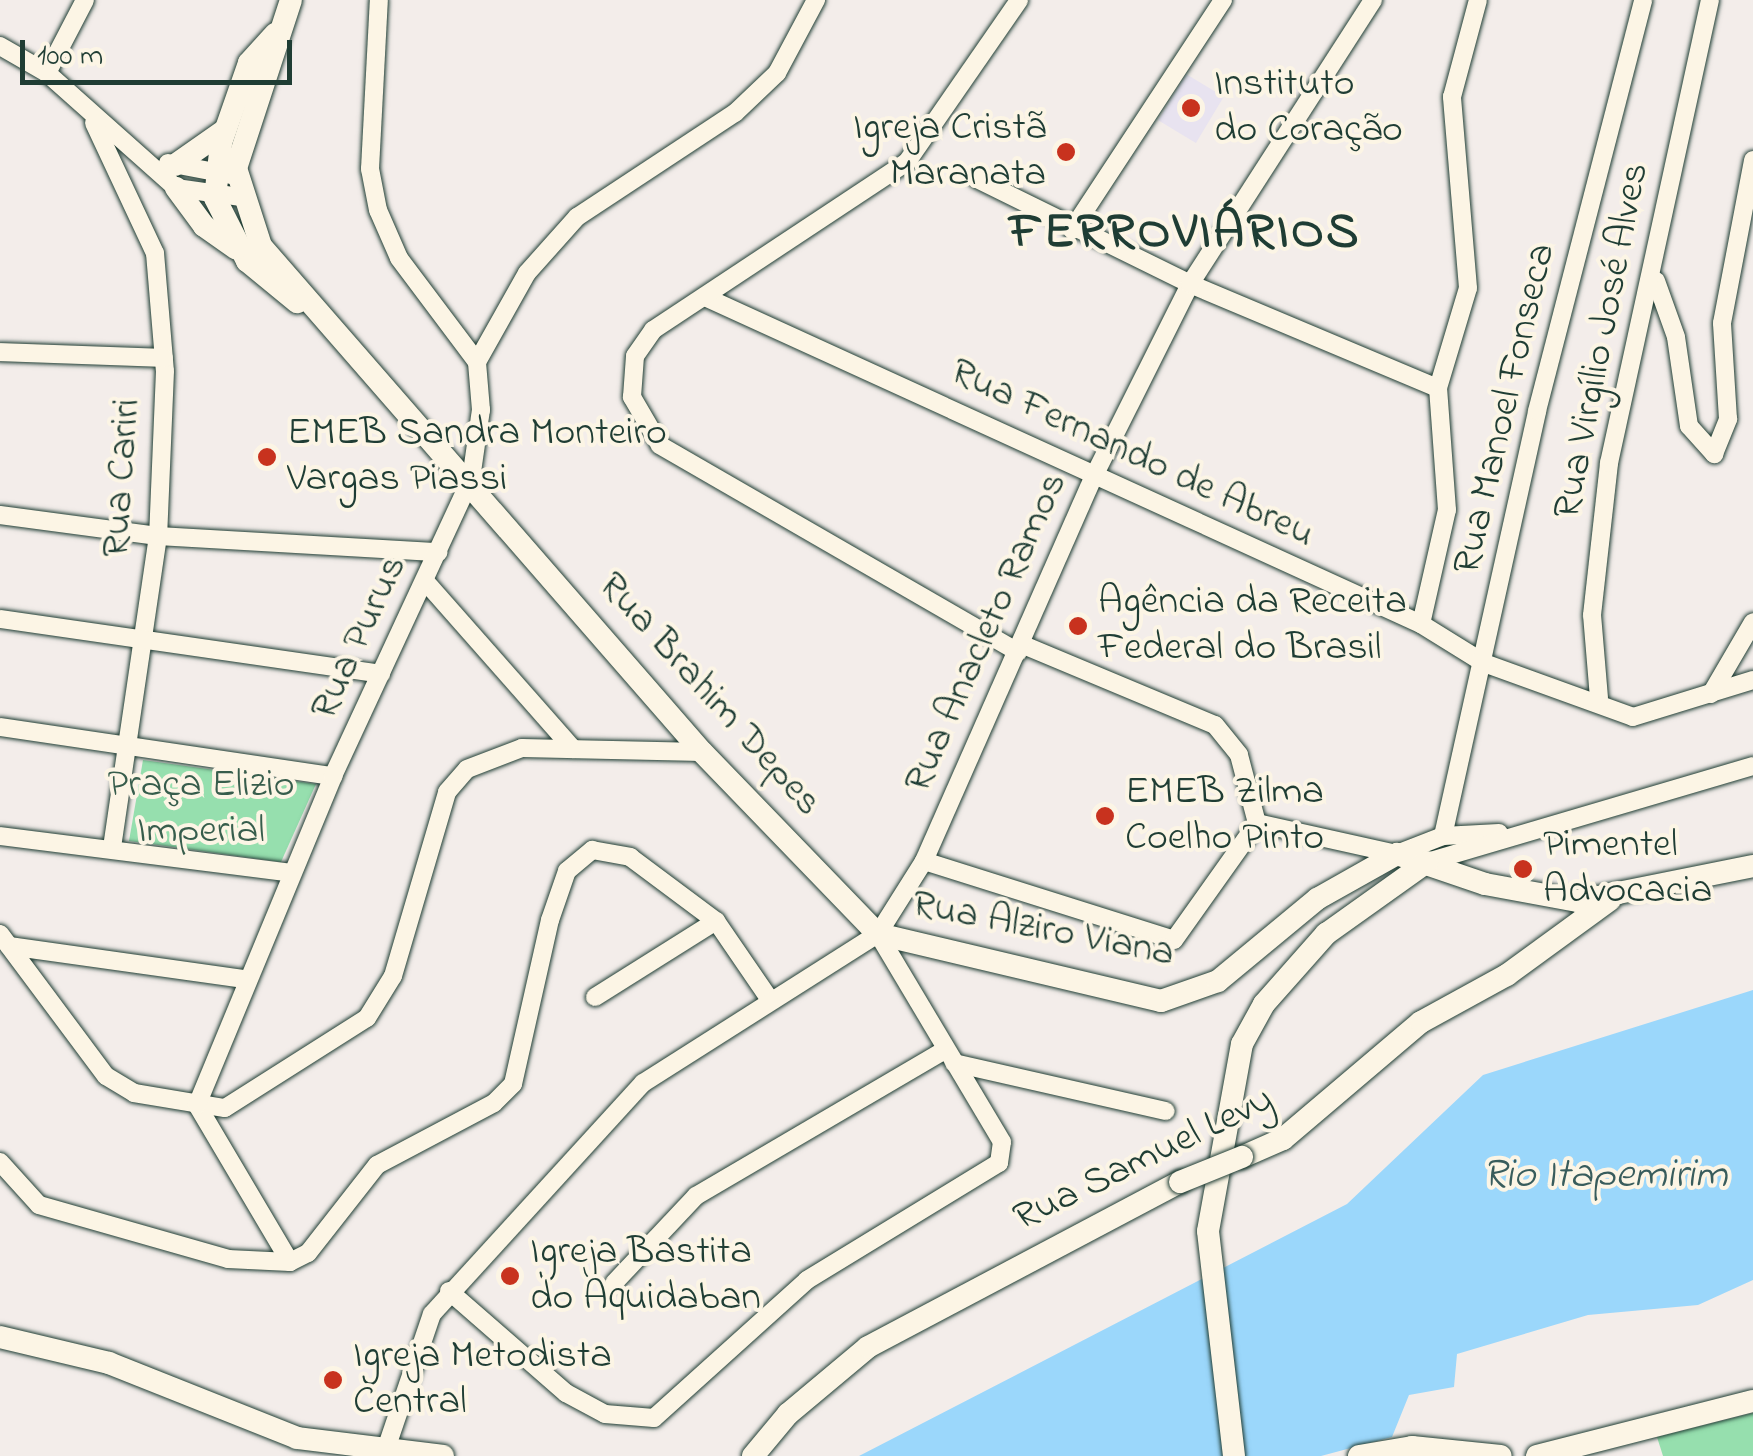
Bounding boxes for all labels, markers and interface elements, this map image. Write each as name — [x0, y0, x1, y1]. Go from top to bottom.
scale bar — [25, 20, 298, 82]
text: 100 m — [37, 35, 103, 79]
place label: Instituto do Coração — [1214, 61, 1403, 155]
marker: Instituto do Coração — [1178, 95, 1204, 121]
place label: Igreja Cristã Maranata — [853, 105, 1046, 199]
marker: Igreja Cristã Maranata — [1055, 141, 1077, 163]
street label: Rua Virgílio José Alves — [1545, 159, 1661, 523]
district label: FERROVIÁRIOS — [1009, 204, 1361, 264]
street label: Rua Manoel Fonseca — [1445, 239, 1567, 579]
street label: Rua Fernando de Abreu — [942, 349, 1322, 559]
street label: Rua Cariri — [94, 397, 152, 559]
place label: EMEB Sandra Monteiro Vargas Piassi — [287, 410, 667, 504]
marker: EMEB Sandra Monteiro Vargas Piassi — [256, 446, 278, 468]
street label: Rua Anacleto Ramos — [895, 466, 1079, 800]
street label: Rua Purus — [301, 548, 419, 728]
street label: Rua Brahim Depes — [587, 563, 831, 827]
place label: Agência da Receita Federal do Brasil — [1098, 579, 1407, 673]
marker: Agência da Receita Federal do Brasil — [1067, 615, 1089, 637]
park label: Praça Elizio Imperial — [107, 762, 295, 856]
place label: EMEB Zilma Coelho Pinto — [1125, 769, 1324, 863]
marker: EMEB Zilma Coelho Pinto — [1094, 805, 1116, 827]
place label: Pimentel Advocacia — [1543, 822, 1712, 916]
marker: Pimentel Advocacia — [1512, 858, 1534, 880]
street label: Rua Alziro Viana — [908, 881, 1178, 979]
street label: Rua Samuel Levy — [1006, 1076, 1282, 1244]
water label: Rio Itapemirim — [1483, 1151, 1727, 1201]
place label: Igreja Bastita do Aquidaban — [530, 1229, 761, 1323]
marker: Igreja Bastita do Aquidaban — [499, 1265, 521, 1287]
place label: Igreja Metodista Central — [353, 1333, 612, 1427]
marker: Igreja Metodista Central — [322, 1369, 344, 1391]

